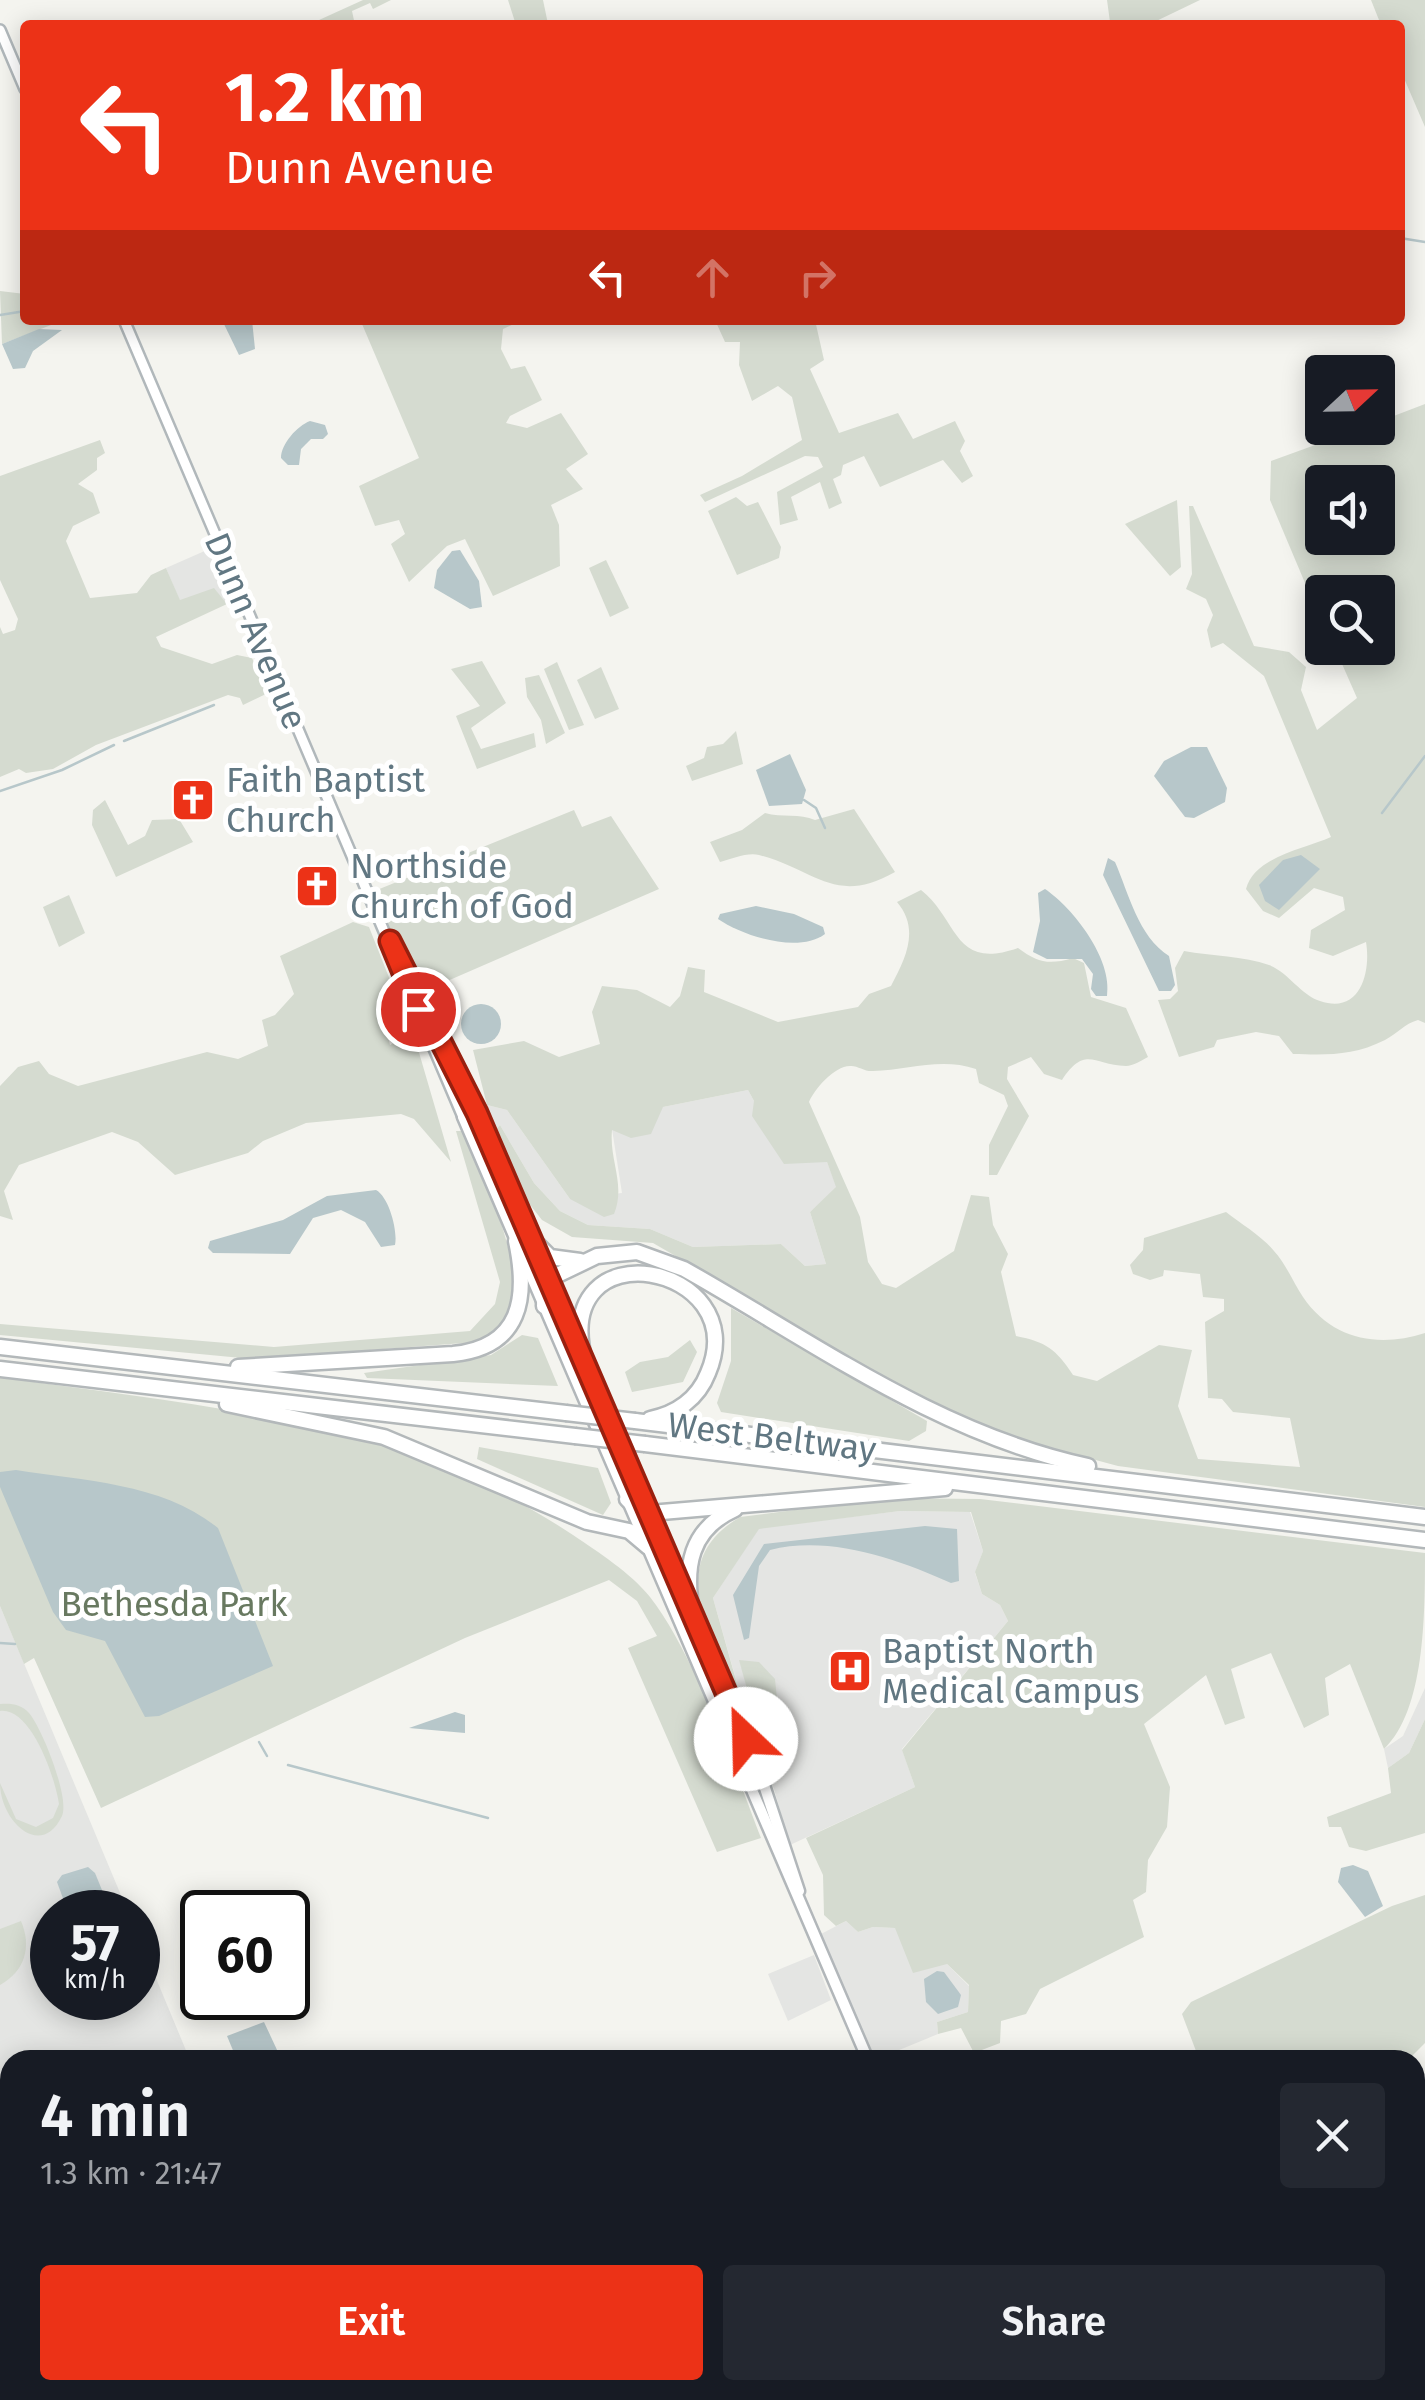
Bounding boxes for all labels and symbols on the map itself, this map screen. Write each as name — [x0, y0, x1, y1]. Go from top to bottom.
north arrow — [1305, 355, 1395, 445]
street label: Dunn Avenue — [196, 526, 316, 736]
place label: Faith Baptist Church — [226, 759, 425, 841]
church icon: Faith Baptist Church — [170, 777, 216, 823]
place label: Northside Church of God — [350, 845, 574, 927]
church icon: Northside Church of God — [294, 863, 340, 909]
pin — [376, 967, 461, 1052]
street label: West Beltway — [665, 1403, 879, 1471]
park label: Bethesda Park — [60, 1583, 288, 1625]
place label: Baptist North Medical Campus — [882, 1630, 1140, 1712]
hospital icon: Baptist North Medical Campus — [827, 1648, 873, 1694]
position arrow — [694, 1687, 798, 1791]
speed limit sign: 60 — [180, 1890, 310, 2020]

